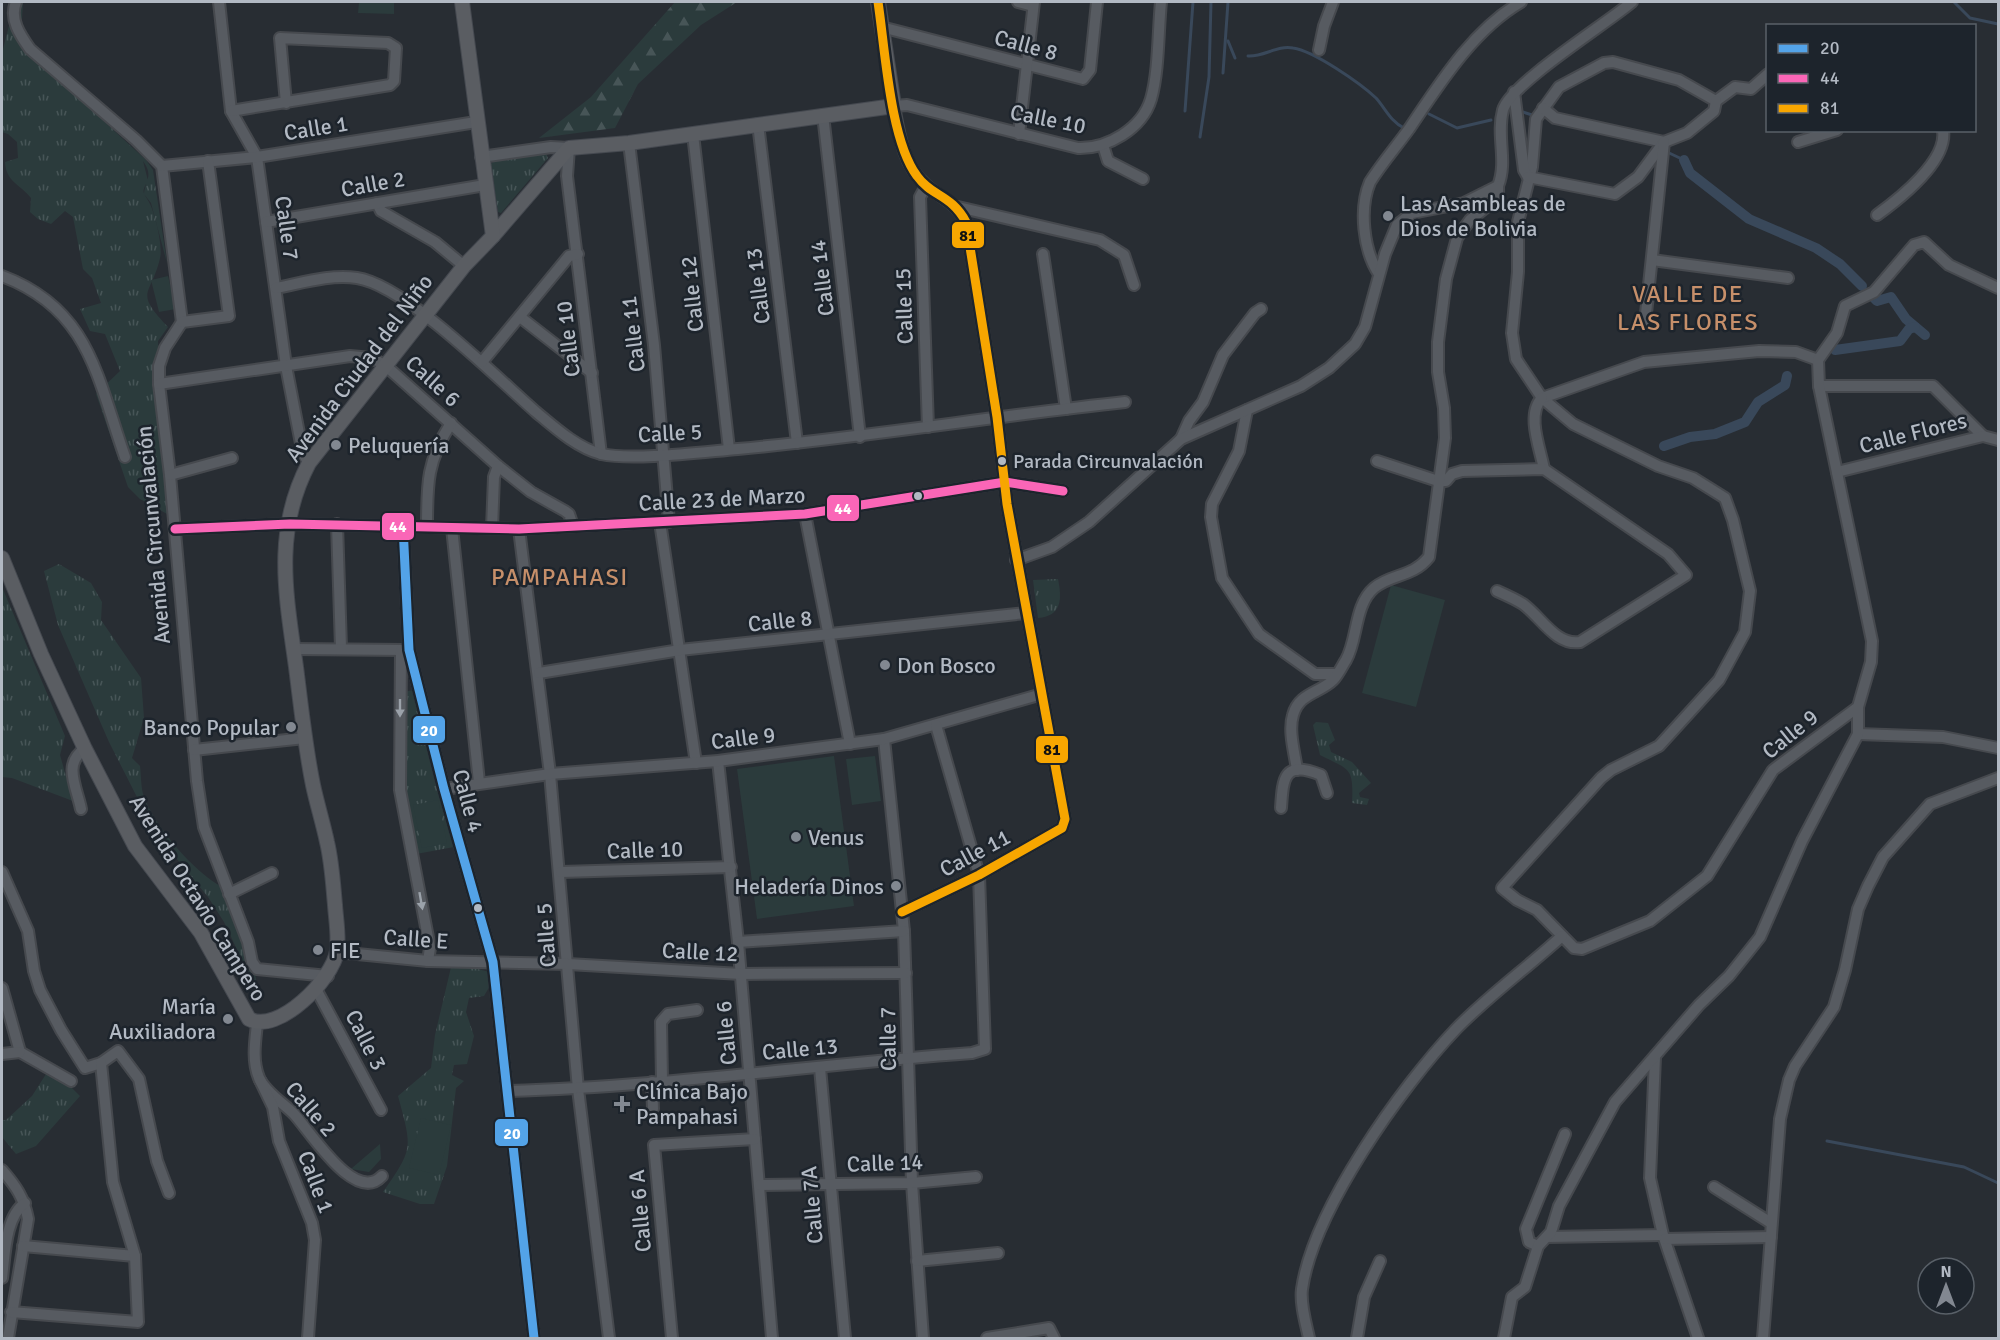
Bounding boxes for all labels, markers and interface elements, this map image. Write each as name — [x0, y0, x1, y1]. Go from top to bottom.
street label: Calle 8 — [991, 24, 1061, 66]
legend — [1766, 24, 1976, 132]
text: 20 — [1820, 37, 1839, 59]
text: 44 — [1820, 67, 1840, 89]
text: 81 — [1820, 97, 1839, 119]
street label: Calle 10 — [1008, 98, 1088, 140]
street label: Calle 1 — [282, 110, 350, 146]
street label: Calle 2 — [339, 165, 407, 203]
place label: Las Asambleas de Dios de Bolivia — [1400, 190, 1566, 242]
street label: Calle 7 — [269, 194, 305, 262]
marker: Las Asambleas de Dios de Bolivia — [1381, 209, 1395, 223]
line badge: 81 — [951, 221, 985, 249]
text: 81 — [959, 226, 977, 246]
street label: Calle 14 — [804, 238, 840, 318]
street label: Calle 13 — [740, 246, 776, 326]
street label: Calle 12 — [675, 255, 709, 333]
street label: Calle 15 — [889, 267, 919, 345]
street label: Avenida Ciudad del Niño — [280, 269, 438, 467]
district label: VALLE DE LAS FLORES — [1617, 279, 1759, 337]
street label: Calle 11 — [615, 294, 651, 374]
street label: Calle 10 — [550, 299, 586, 379]
street label: Calle 6 — [400, 349, 466, 413]
street label: Calle Flores — [1856, 407, 1970, 459]
street label: Calle 5 — [637, 418, 703, 448]
street label: Avenida Circunvalación — [130, 425, 176, 645]
place label: Peluquería — [348, 432, 449, 459]
marker: Peluquería — [329, 438, 343, 452]
place label: Parada Circunvalación — [1013, 449, 1203, 474]
marker: Parada Circunvalación — [996, 455, 1008, 467]
street label: Calle 23 de Marzo — [638, 481, 806, 517]
unlabelled marker — [912, 490, 924, 502]
line badge: 44 — [826, 494, 860, 522]
text: 44 — [834, 499, 852, 519]
line badge: 44 — [381, 512, 415, 541]
text: 44 — [389, 517, 407, 537]
district label: PAMPAHASI — [491, 562, 629, 592]
street label: Calle 8 — [747, 604, 813, 638]
place label: Don Bosco — [897, 652, 996, 679]
marker: Don Bosco — [878, 658, 892, 672]
one-way arrow — [395, 699, 405, 718]
street label: Calle 9 — [1756, 703, 1824, 765]
place label: Banco Popular — [143, 714, 279, 741]
line badge: 20 — [412, 715, 446, 744]
marker: Banco Popular — [284, 720, 298, 734]
text: 20 — [420, 721, 438, 741]
street label: Calle 9 — [709, 721, 777, 755]
line badge: 81 — [1035, 735, 1069, 764]
text: 81 — [1043, 740, 1061, 760]
street label: Calle 4 — [447, 766, 489, 836]
street label: Avenida Octavio Campero — [123, 790, 273, 1006]
street label: Calle 11 — [935, 823, 1015, 883]
place label: Venus — [808, 824, 864, 851]
marker: Venus — [789, 830, 803, 844]
street label: Calle 10 — [606, 835, 684, 865]
place label: Heladería Dinos — [734, 873, 884, 900]
marker: Heladería Dinos — [889, 879, 903, 893]
one-way arrow — [417, 892, 426, 911]
unlabelled marker — [472, 902, 484, 914]
street label: Calle 5 — [530, 902, 562, 968]
street label: Calle E — [383, 923, 449, 955]
place label: FIE — [330, 937, 360, 964]
street label: Calle 12 — [661, 937, 739, 967]
marker: FIE — [311, 943, 325, 957]
place label: María Auxiliadora — [109, 993, 216, 1045]
street label: Calle 6 — [710, 1000, 742, 1066]
street label: Calle 3 — [339, 1005, 393, 1075]
street label: Calle 7 — [874, 1007, 902, 1071]
marker: María Auxiliadora — [221, 1012, 235, 1026]
street label: Calle 13 — [761, 1032, 839, 1066]
street label: Calle 2 — [280, 1076, 342, 1142]
place label: Clínica Bajo Pampahasi — [636, 1078, 748, 1130]
marker: Clínica Bajo Pampahasi — [613, 1095, 631, 1113]
line badge: 20 — [494, 1118, 529, 1147]
text: 20 — [503, 1124, 521, 1144]
street label: Calle 1 — [292, 1147, 340, 1217]
street label: Calle 14 — [846, 1148, 924, 1178]
street label: Calle 7A — [795, 1164, 829, 1245]
street label: Calle 6 A — [623, 1168, 657, 1253]
north arrow — [1916, 1256, 1976, 1316]
text: N — [1940, 1262, 1952, 1282]

